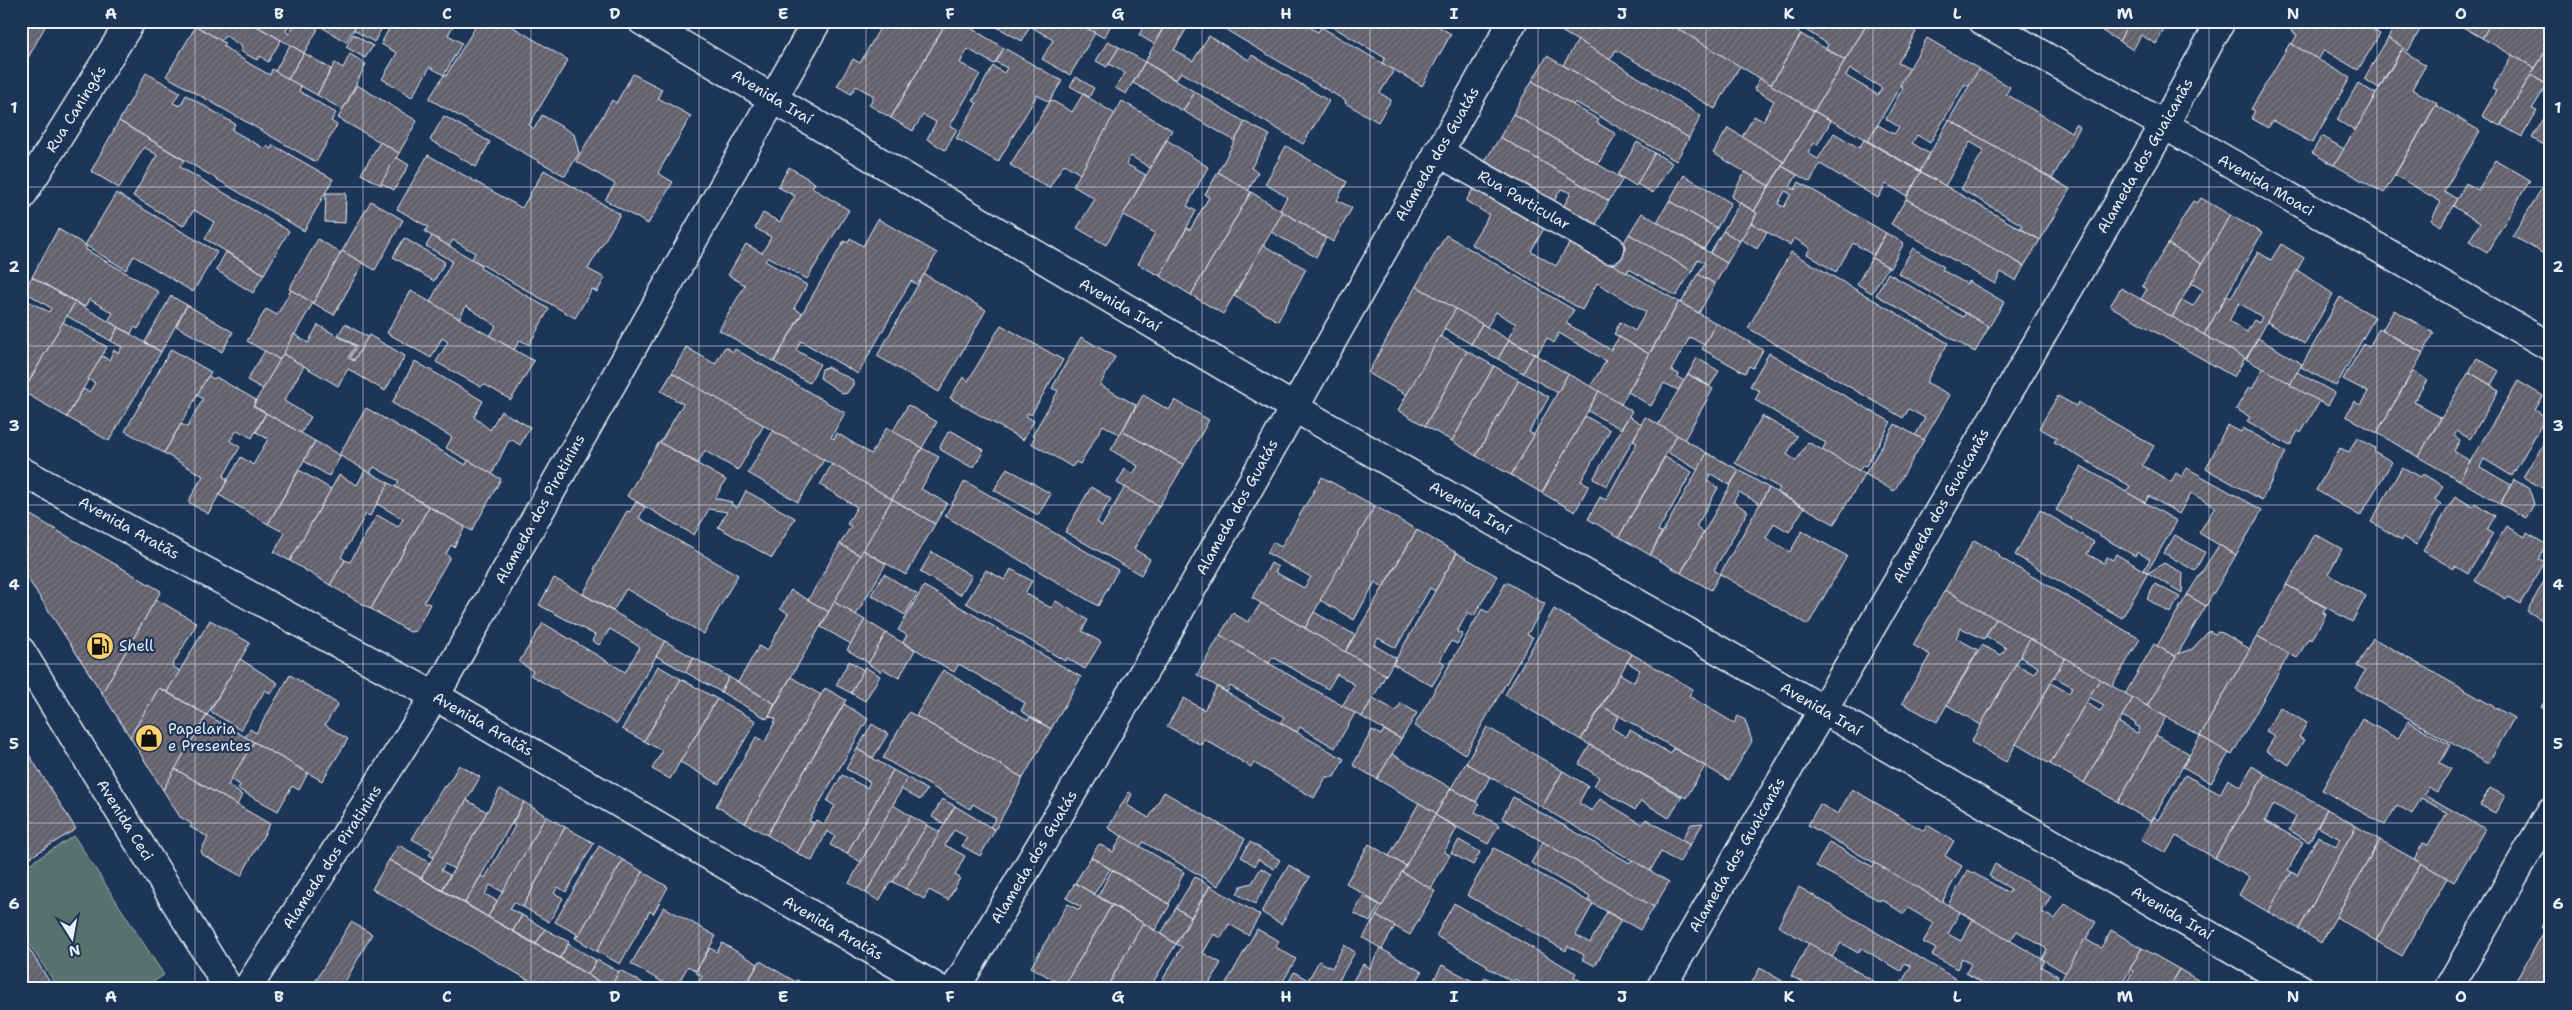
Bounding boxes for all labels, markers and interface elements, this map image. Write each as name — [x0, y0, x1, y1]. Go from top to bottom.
text: A — [105, 3, 117, 24]
text: B — [274, 3, 284, 24]
text: C — [442, 3, 452, 24]
text: D — [609, 3, 621, 24]
text: E — [778, 3, 788, 24]
text: F — [945, 3, 955, 24]
text: G — [1112, 3, 1125, 24]
text: H — [1280, 3, 1292, 24]
text: I — [1450, 3, 1459, 24]
text: J — [1617, 3, 1627, 24]
text: K — [1784, 3, 1795, 24]
text: L — [1953, 3, 1962, 24]
text: M — [2117, 3, 2134, 24]
text: N — [2287, 3, 2299, 24]
text: O — [2455, 3, 2467, 24]
street label: Rua Caningás — [41, 62, 111, 156]
street label: Avenida Iraí — [728, 65, 817, 129]
street label: Alameda dos Guaicanãs — [2092, 75, 2198, 237]
street label: Alameda dos Guatás — [1390, 83, 1484, 225]
text: 1 — [10, 97, 18, 118]
text: 1 — [2554, 97, 2562, 118]
street label: Avenida Moaci — [2214, 149, 2318, 221]
street label: Rua Particular — [1474, 165, 1574, 235]
text: 2 — [8, 256, 20, 277]
text: 2 — [2552, 256, 2564, 277]
street label: Avenida Iraí — [1075, 274, 1165, 337]
text: 3 — [8, 415, 20, 436]
text: 3 — [2552, 415, 2564, 436]
street label: Alameda dos Guaicanãs — [1888, 425, 1994, 587]
street label: Alameda dos Piratinins — [490, 431, 590, 587]
street label: Alameda dos Guatás — [1191, 435, 1283, 579]
street label: Avenida Iraí — [1425, 477, 1515, 540]
street label: Avenida Aratãs — [75, 492, 183, 564]
text: 4 — [8, 574, 20, 595]
text: 4 — [2552, 574, 2564, 595]
fuel station icon: Shell — [85, 631, 115, 661]
place label: Shell — [119, 636, 154, 656]
street label: Avenida Iraí — [1776, 678, 1866, 741]
street label: Avenida Aratãs — [429, 687, 537, 761]
place label: Papelaria e Presentes — [168, 719, 251, 756]
shop icon: Papelaria e Presentes — [134, 723, 164, 753]
text: 5 — [9, 733, 19, 754]
text: 5 — [2553, 733, 2563, 754]
street label: Alameda dos Guaicanãs — [1684, 774, 1790, 936]
street label: Avenida Ceci — [92, 775, 158, 865]
street label: Alameda dos Piratinins — [278, 781, 386, 933]
street label: Alameda dos Guatás — [986, 786, 1082, 928]
street label: Avenida Iraí — [2127, 882, 2217, 945]
street label: Avenida Aratãs — [779, 891, 887, 965]
text: 6 — [8, 893, 20, 914]
text: 6 — [2552, 893, 2564, 914]
north arrow — [48, 912, 98, 962]
text: N — [67, 941, 82, 961]
text: A — [105, 986, 117, 1007]
text: B — [274, 986, 284, 1007]
text: C — [442, 986, 452, 1007]
text: D — [609, 986, 621, 1007]
text: E — [778, 986, 788, 1007]
text: F — [945, 986, 955, 1007]
text: G — [1112, 986, 1125, 1007]
text: H — [1280, 986, 1292, 1007]
text: I — [1450, 986, 1459, 1007]
text: J — [1617, 986, 1627, 1007]
text: K — [1784, 986, 1795, 1007]
text: L — [1953, 986, 1962, 1007]
text: M — [2117, 986, 2134, 1007]
text: N — [2287, 986, 2299, 1007]
text: O — [2455, 986, 2467, 1007]

